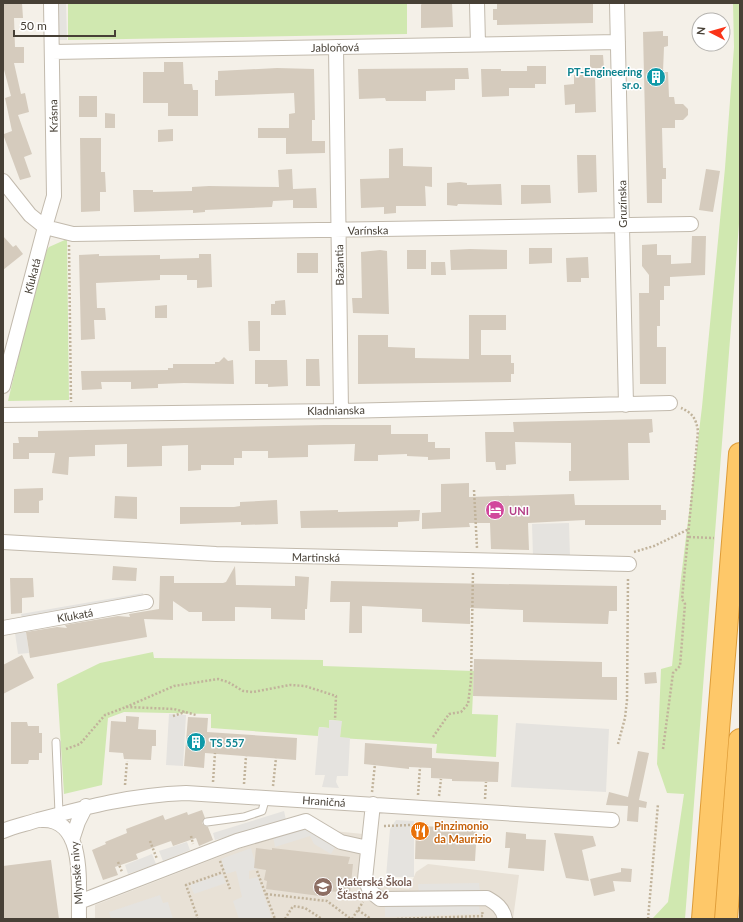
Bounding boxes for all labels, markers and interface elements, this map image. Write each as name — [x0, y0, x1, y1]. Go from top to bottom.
scale bar — [14, 12, 115, 38]
north arrow — [691, 12, 731, 52]
text: 50 m — [20, 18, 47, 33]
text: N — [694, 26, 707, 36]
street label: Jabloňová — [311, 40, 359, 54]
place label: PT-Engineering sr.o. — [567, 65, 642, 91]
building icon: PT-Engineering sr.o. — [645, 66, 667, 88]
street label: Krásna — [46, 99, 60, 133]
street label: Gruzínska — [615, 180, 629, 228]
street label: Varínska — [348, 223, 388, 237]
street label: Bažantia — [332, 244, 346, 286]
street label: Kľukatá — [21, 257, 43, 295]
street label: Kladnianska — [307, 403, 365, 417]
hotel icon: UNI — [484, 499, 506, 521]
place label: UNI — [509, 504, 529, 517]
street label: Martinská — [292, 550, 340, 564]
street label: Kľukatá — [56, 605, 94, 625]
building icon: TS 557 — [185, 731, 207, 753]
place label: TS 557 — [210, 736, 244, 749]
street label: Hraničná — [302, 793, 346, 809]
place label: Pinzimonio da Maurizio — [434, 819, 492, 845]
restaurant icon: Pinzimonio da Maurizio — [409, 820, 431, 842]
street label: Mlynské nivy — [67, 841, 85, 905]
place label: Materská Škola Šťastná 26 — [337, 875, 412, 901]
school or university icon: Materská Škola Šťastná 26 — [312, 876, 334, 898]

